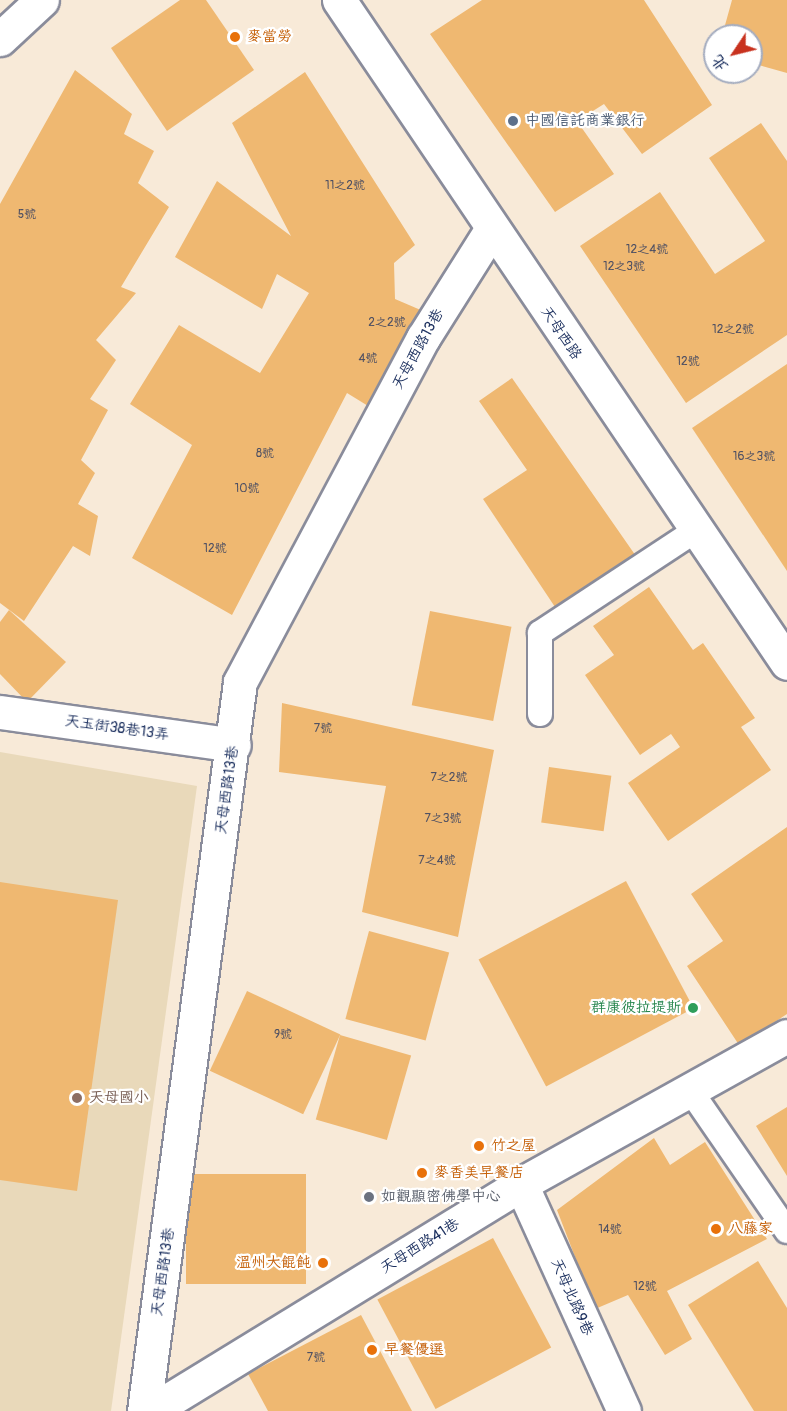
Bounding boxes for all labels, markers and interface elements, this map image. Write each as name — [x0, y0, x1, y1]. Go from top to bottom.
north arrow — [703, 24, 763, 84]
place label: 麥當勞 — [247, 28, 292, 46]
marker: 麥當勞 — [228, 30, 242, 44]
text: 北 — [707, 51, 733, 75]
place label: 中國信託商業銀行 — [525, 112, 645, 130]
marker: 中國信託商業銀行 — [506, 114, 520, 128]
house number: 11之2號 — [325, 179, 365, 193]
house number: 5號 — [18, 208, 36, 222]
house number: 12之4號 — [626, 243, 668, 257]
house number: 12之3號 — [603, 260, 645, 274]
street label: 天母西路 — [537, 303, 585, 363]
street label: 天母西路13巷 — [388, 306, 448, 392]
house number: 2之2號 — [368, 316, 406, 330]
house number: 12之2號 — [712, 323, 754, 337]
house number: 4號 — [359, 352, 377, 366]
house number: 12號 — [676, 355, 700, 369]
house number: 8號 — [256, 447, 274, 461]
house number: 16之3號 — [733, 450, 775, 464]
house number: 10號 — [235, 482, 259, 496]
house number: 12號 — [203, 542, 227, 556]
street label: 天玉街38巷13弄 — [64, 712, 170, 744]
house number: 7號 — [314, 722, 332, 736]
street label: 天母西路13巷 — [212, 745, 242, 835]
house number: 7之2號 — [430, 771, 468, 785]
house number: 7之3號 — [424, 812, 462, 826]
house number: 7之4號 — [418, 854, 456, 868]
place label: 群康彼拉提斯 — [591, 999, 681, 1017]
marker: 群康彼拉提斯 — [686, 1001, 700, 1015]
house number: 9號 — [274, 1028, 292, 1042]
place label: 天母國小 — [89, 1089, 149, 1107]
marker: 天母國小 — [70, 1091, 84, 1105]
place label: 竹之屋 — [491, 1137, 536, 1155]
marker: 竹之屋 — [472, 1139, 486, 1153]
place label: 麥香美早餐店 — [434, 1164, 524, 1182]
marker: 麥香美早餐店 — [415, 1166, 429, 1180]
place label: 如觀顯密佛學中心 — [381, 1188, 501, 1206]
marker: 如觀顯密佛學中心 — [362, 1190, 376, 1204]
street label: 天母西路41巷 — [377, 1215, 463, 1277]
place label: 八藤家 — [728, 1220, 773, 1238]
marker: 八藤家 — [709, 1222, 723, 1236]
house number: 14號 — [598, 1223, 622, 1237]
street label: 天母西路13巷 — [148, 1227, 178, 1317]
place label: 溫州大餛飩 — [236, 1254, 311, 1272]
marker: 溫州大餛飩 — [316, 1256, 330, 1270]
street label: 天母北路9巷 — [547, 1256, 597, 1338]
house number: 12號 — [633, 1280, 657, 1294]
place label: 早餐優選 — [384, 1341, 444, 1359]
marker: 早餐優選 — [365, 1343, 379, 1357]
house number: 7號 — [307, 1351, 325, 1365]

